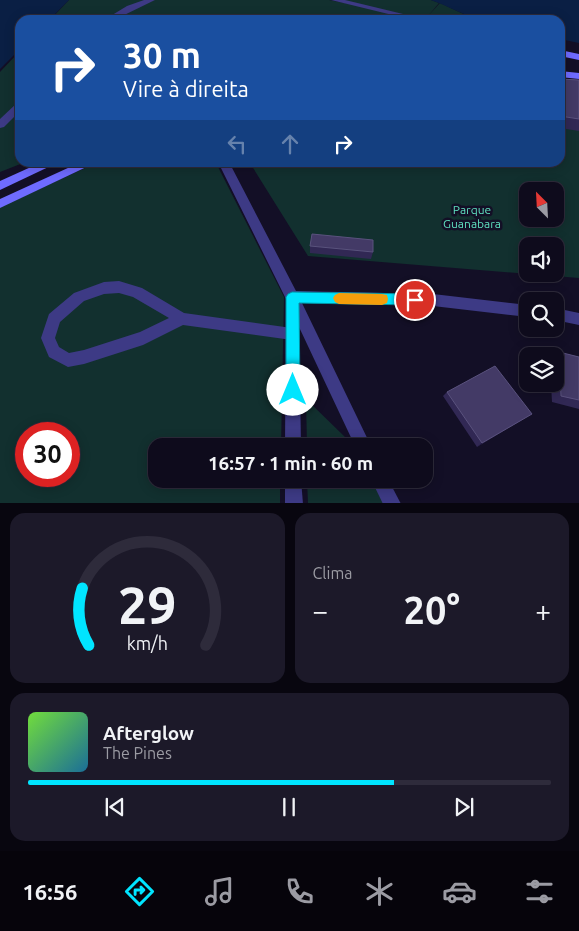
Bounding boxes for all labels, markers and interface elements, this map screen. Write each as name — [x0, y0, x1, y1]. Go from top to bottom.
icon: right — [40, 35, 105, 100]
text: 30 m — [123, 35, 201, 75]
text: Vire à direita — [123, 76, 249, 101]
icon: left — [223, 130, 251, 158]
icon: ahead — [276, 130, 304, 158]
icon: right — [329, 130, 357, 158]
north arrow — [519, 182, 564, 228]
map controls — [519, 182, 564, 392]
park label: Parque Guanabara — [443, 203, 501, 230]
button: sound — [519, 237, 564, 282]
pin — [394, 279, 436, 321]
icon: arrive — [401, 286, 429, 314]
button: search — [519, 292, 564, 337]
button: layers — [519, 347, 564, 392]
position arrow — [266, 363, 318, 415]
speed limit sign: 30 — [15, 422, 80, 487]
text: 16:57 · 1 min · 60 m — [208, 452, 373, 474]
text: Clima — [313, 564, 352, 582]
text: 29 — [118, 576, 177, 634]
text: 20° — [404, 589, 460, 631]
text: − — [313, 595, 328, 626]
text: + — [535, 595, 551, 626]
text: km/h — [127, 633, 168, 653]
text: Afterglow — [103, 722, 194, 744]
text: The Pines — [103, 744, 172, 762]
icon: previous — [101, 793, 129, 821]
icon: pause — [275, 793, 303, 821]
icon: next — [450, 793, 478, 821]
icon: directions — [122, 874, 157, 909]
icon: music — [202, 874, 237, 909]
icon: phone — [282, 874, 317, 909]
icon: climate — [362, 874, 397, 909]
icon: car — [442, 874, 477, 909]
icon: filters — [522, 874, 557, 909]
text: 16:56 — [22, 879, 77, 904]

